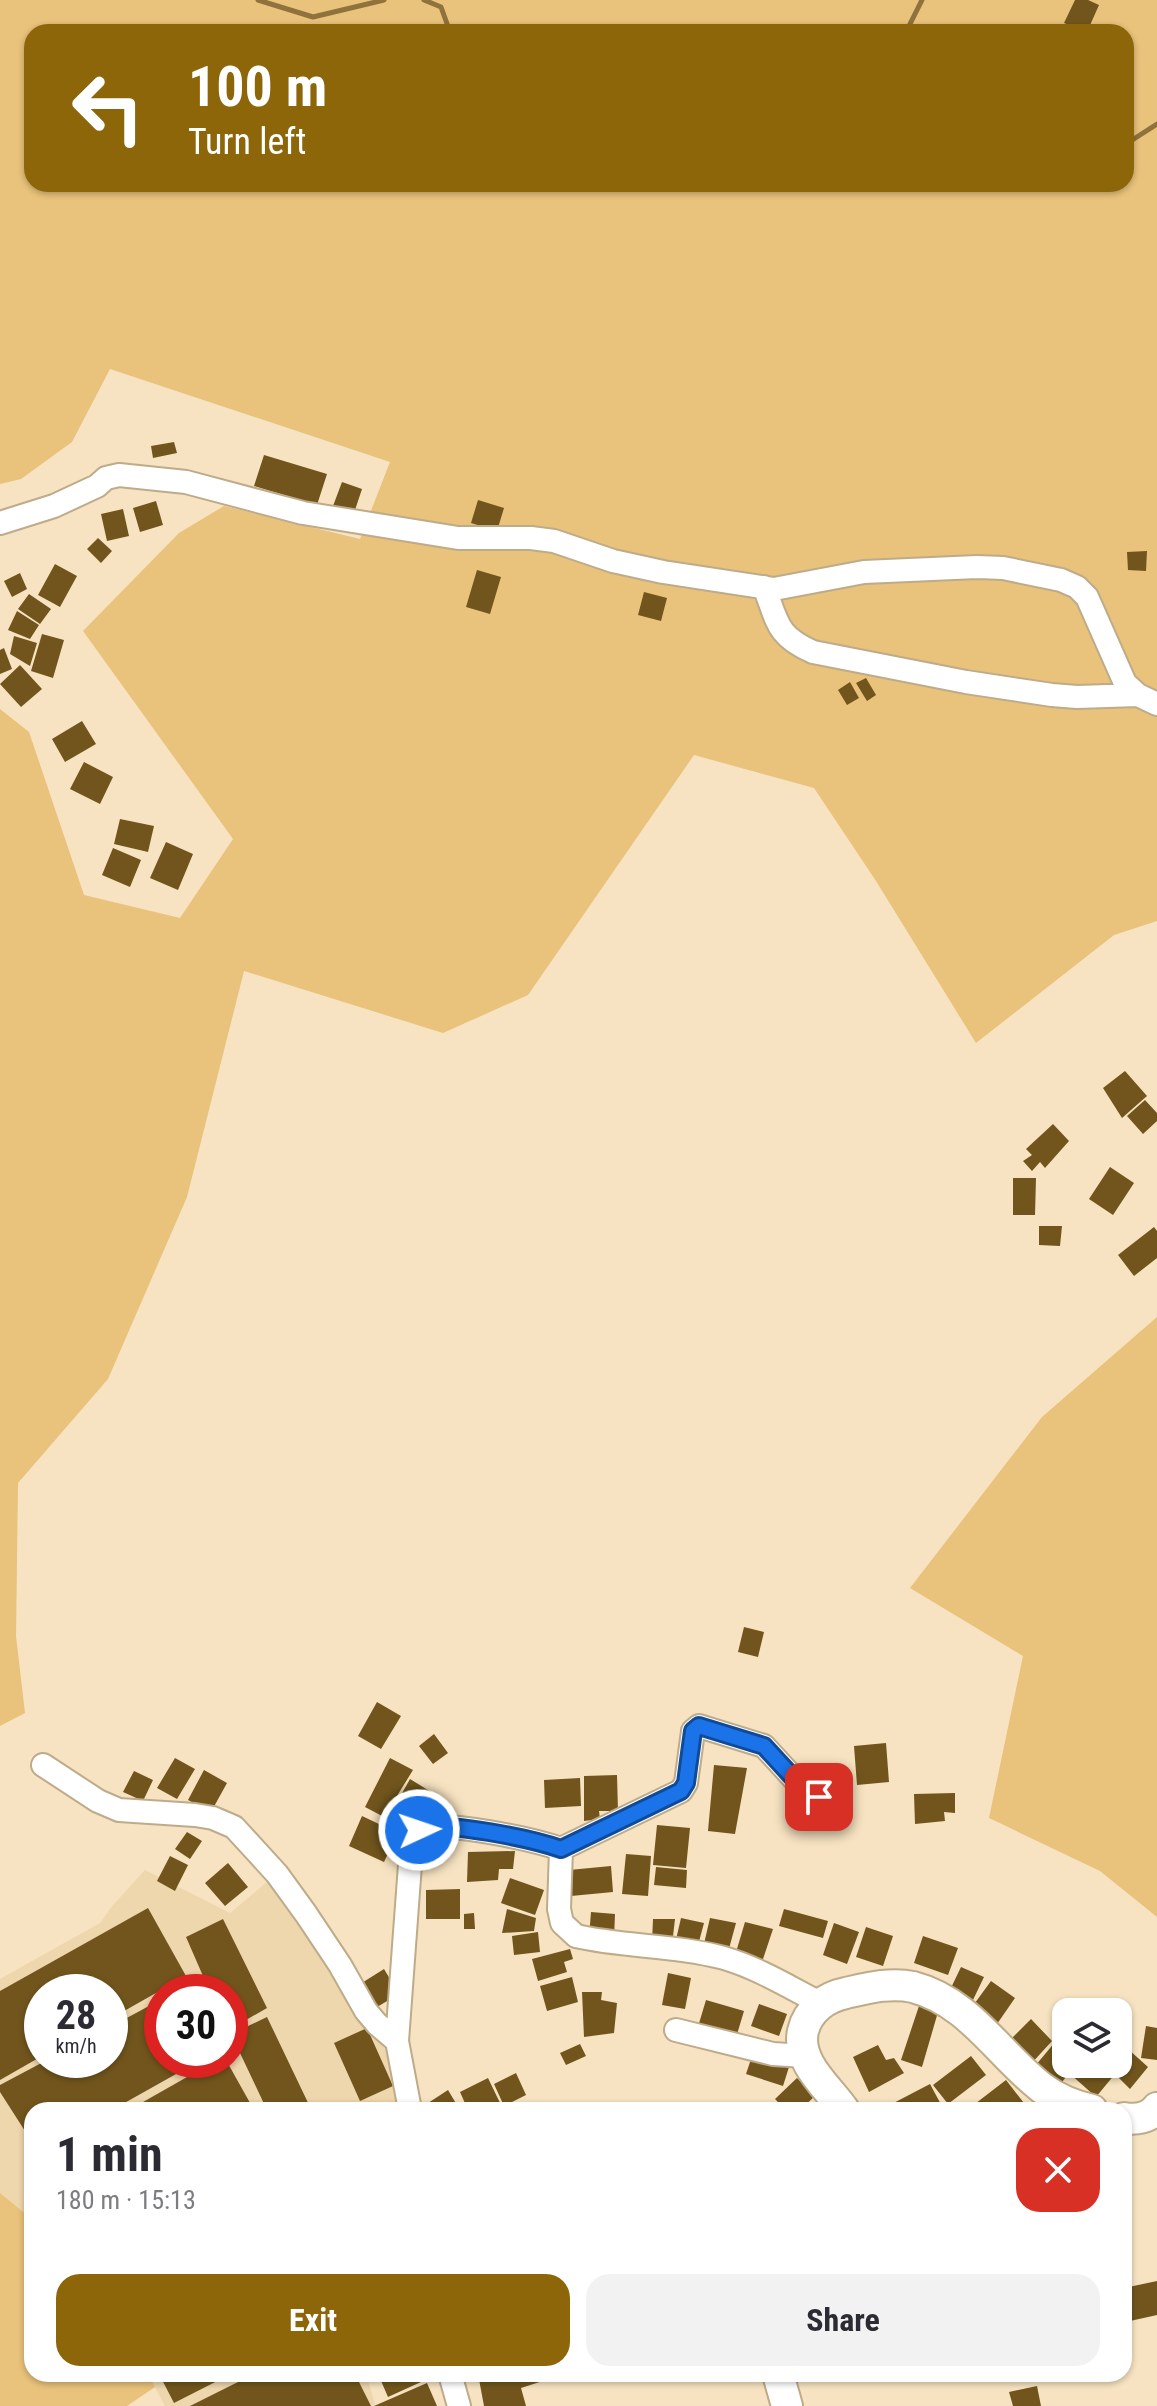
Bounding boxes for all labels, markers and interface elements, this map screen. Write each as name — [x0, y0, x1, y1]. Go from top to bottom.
text: 100 m — [188, 54, 327, 120]
icon: left — [56, 56, 160, 160]
text: Turn left — [188, 121, 306, 163]
pin — [785, 1763, 853, 1831]
icon: arrive — [797, 1775, 841, 1819]
position arrow — [377, 1788, 461, 1872]
speed limit sign: 30 — [144, 1974, 248, 2078]
text: 28 — [56, 1992, 96, 2039]
map controls — [1052, 1998, 1132, 2078]
button: layers — [1052, 1998, 1132, 2078]
text: km/h — [55, 2034, 97, 2058]
text: 1 min — [56, 2126, 163, 2183]
button: close — [1016, 2128, 1100, 2212]
text: 180 m · 15:13 — [56, 2185, 196, 2215]
button: Exit — [56, 2274, 570, 2366]
button: Share — [586, 2274, 1100, 2366]

